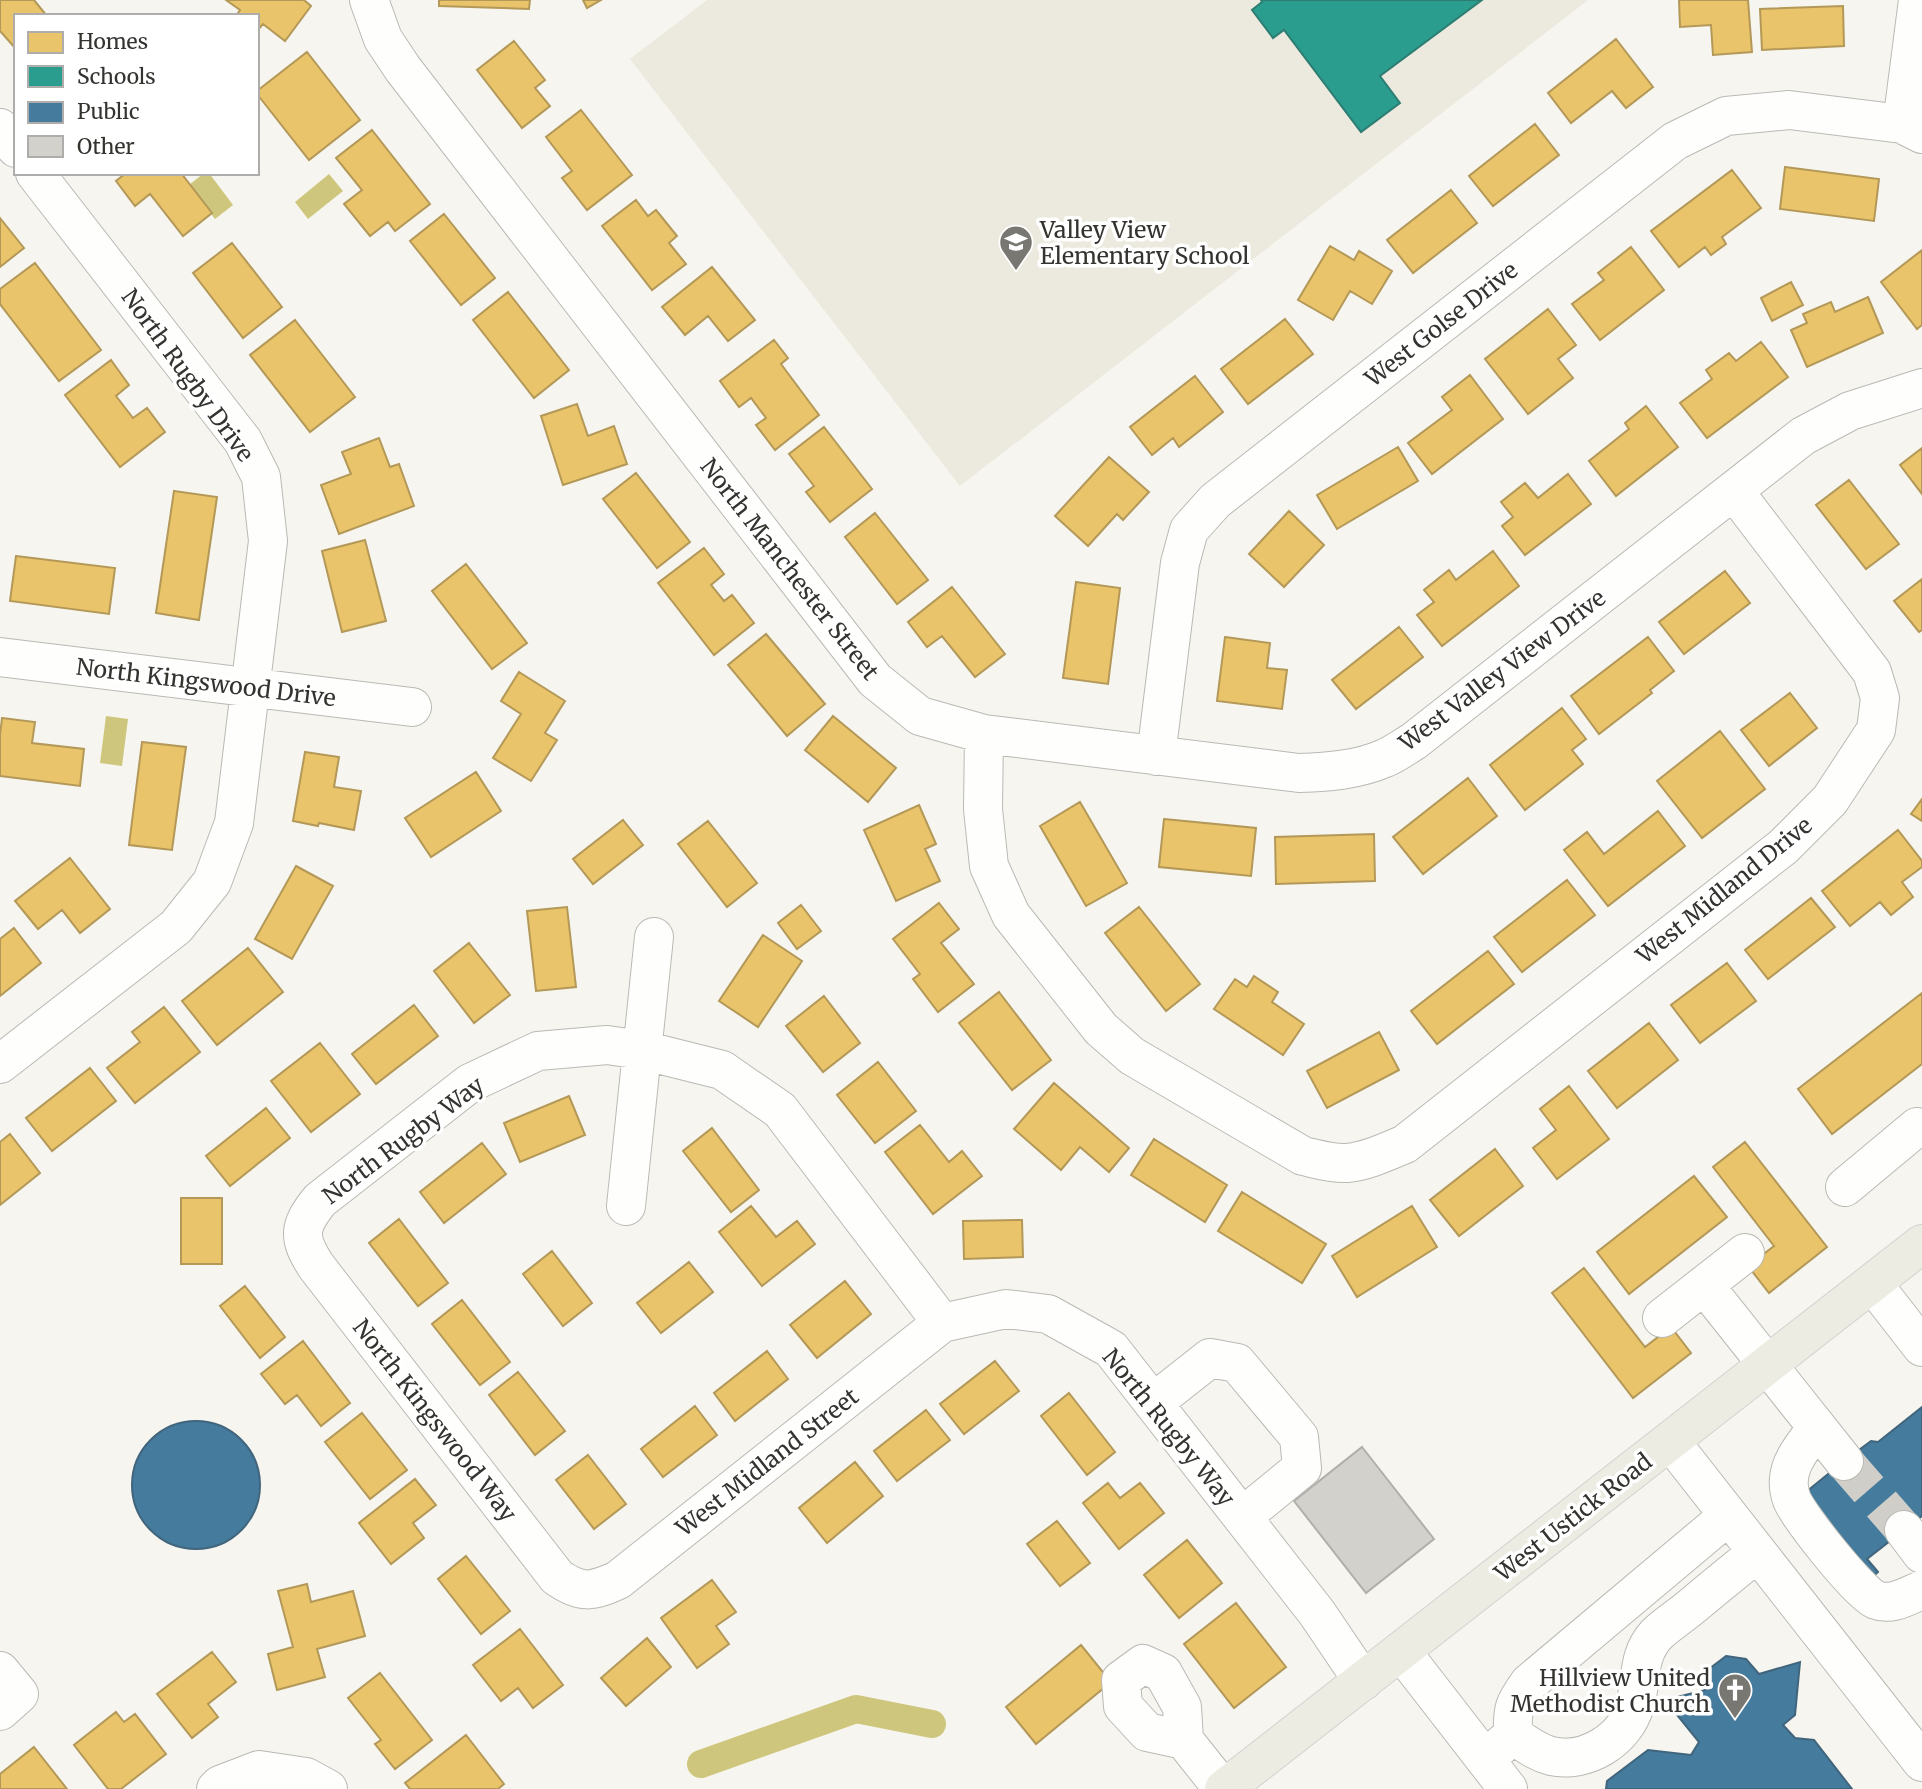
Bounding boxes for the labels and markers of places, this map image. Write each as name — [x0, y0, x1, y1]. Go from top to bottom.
place label: Valley View Elementary School — [1039, 215, 1249, 270]
school or university icon: Valley View Elementary School — [997, 223, 1035, 272]
place label: Hillview United Methodist Church — [1510, 1663, 1710, 1718]
church icon: Hillview United Methodist Church — [1716, 1671, 1754, 1720]

